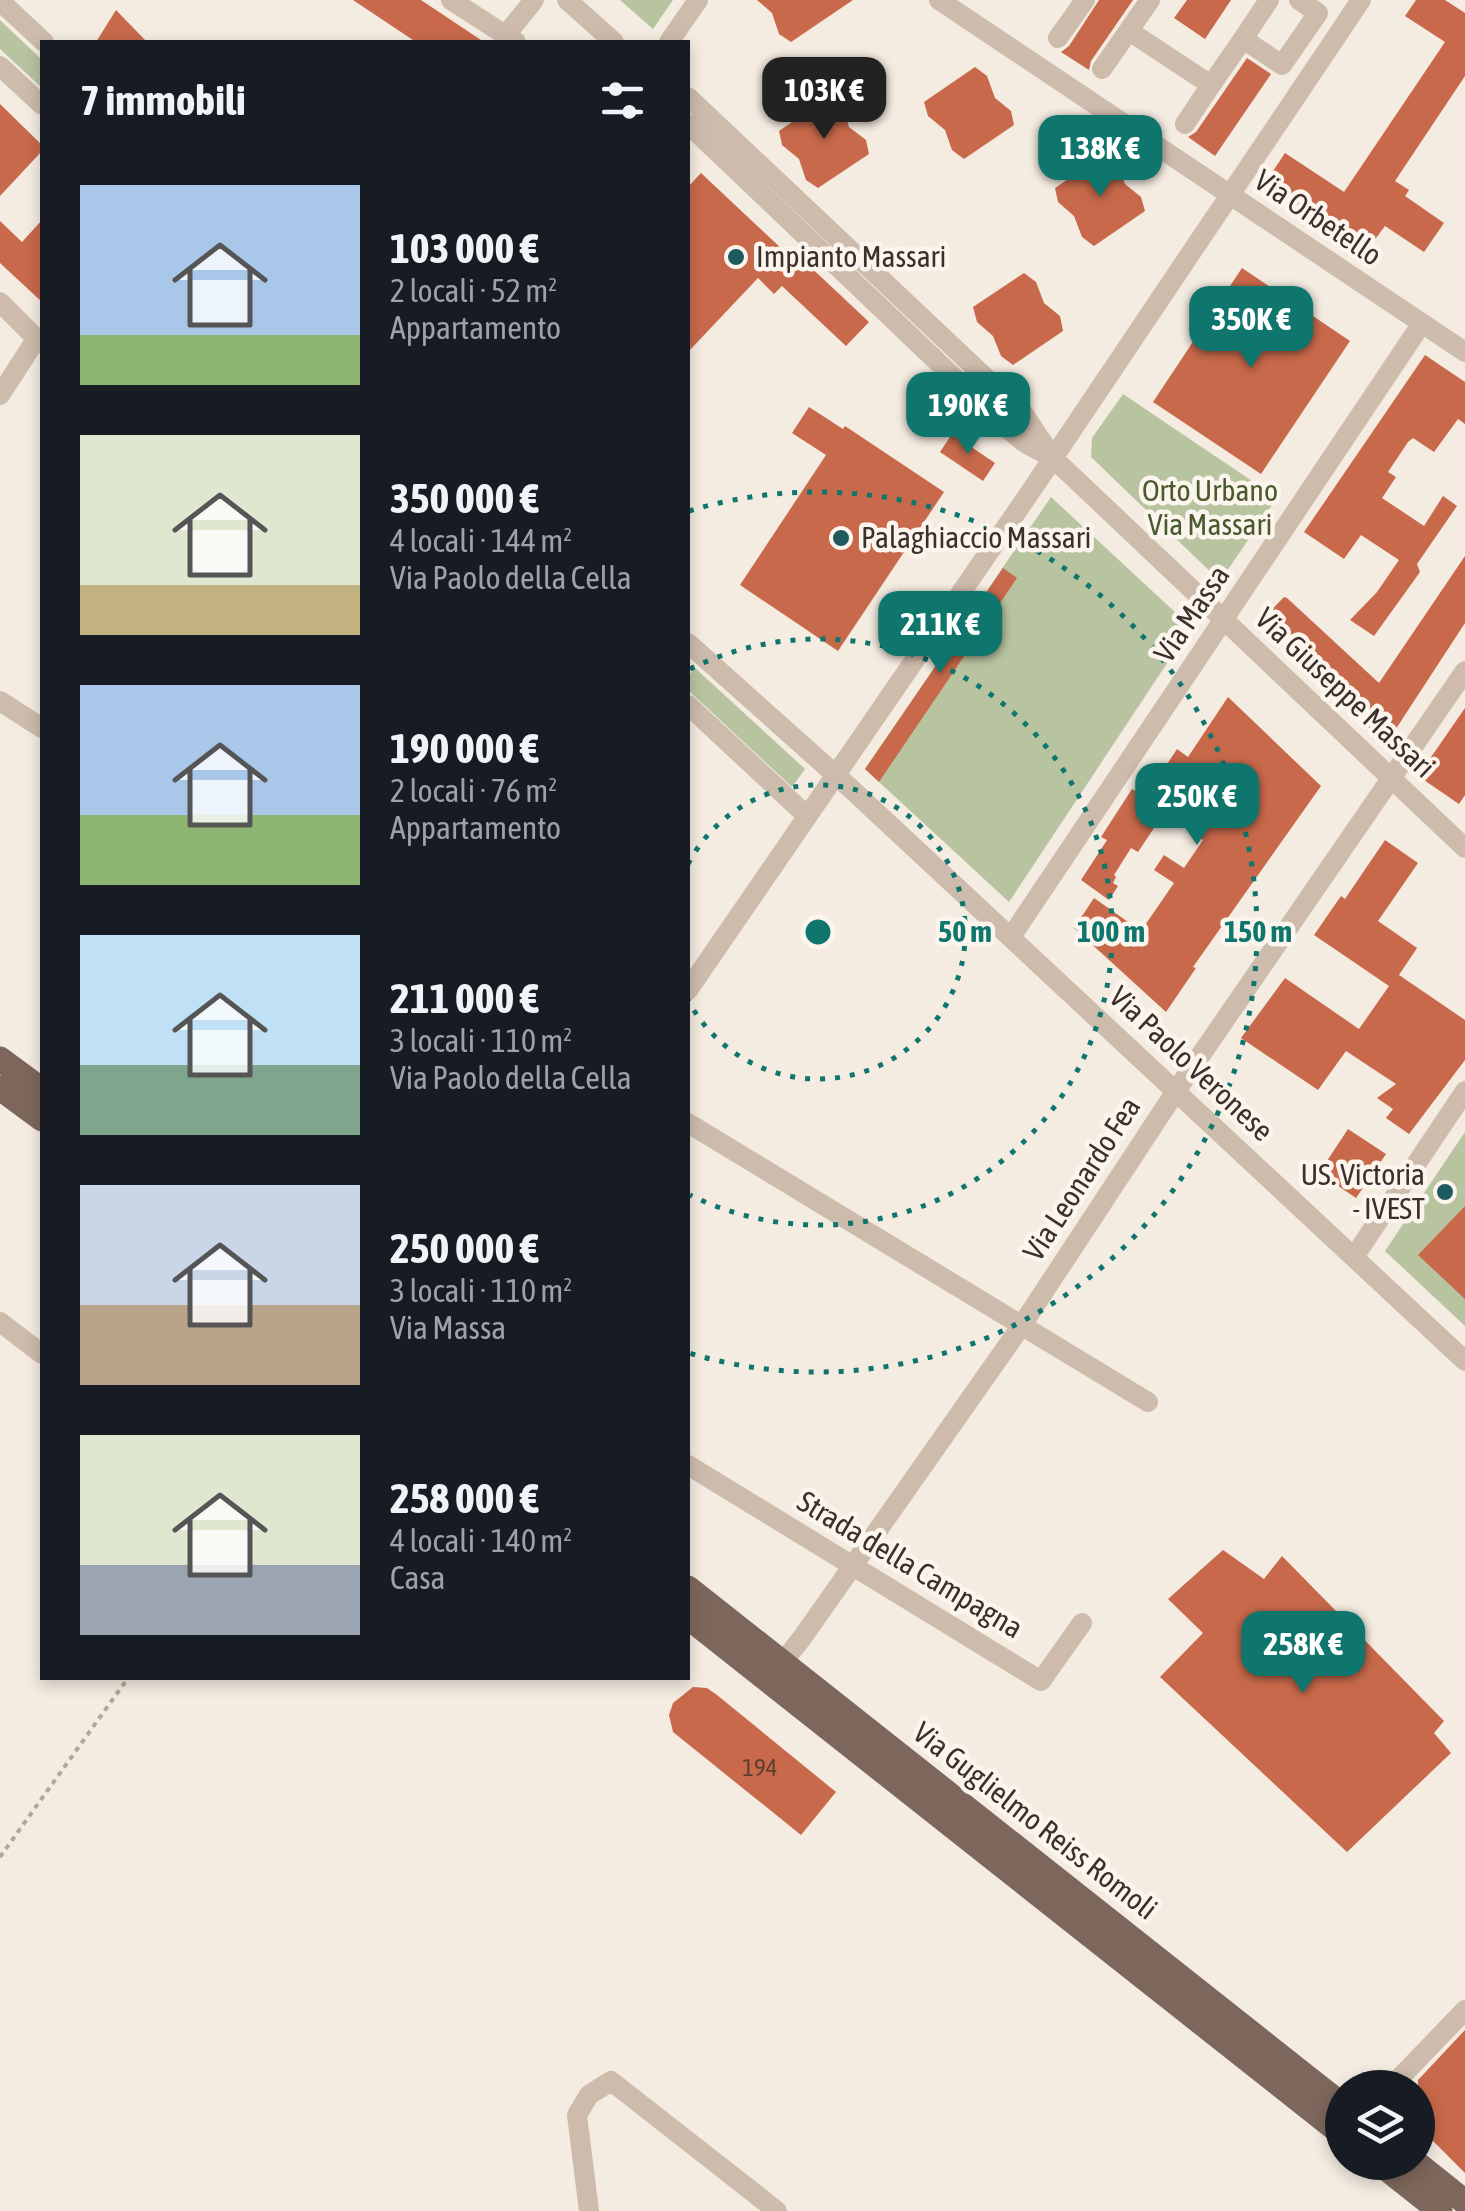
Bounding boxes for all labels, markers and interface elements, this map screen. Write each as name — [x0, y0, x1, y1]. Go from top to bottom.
pin: 103K € — [743, 57, 905, 142]
text: 103K € — [784, 71, 864, 108]
icon: filters — [595, 73, 650, 128]
text: 7 immobili — [80, 76, 246, 124]
pin: 138K € — [1019, 115, 1181, 200]
text: 138K € — [1060, 129, 1140, 166]
street label: Via Orbetello — [1249, 162, 1388, 272]
text: 103 000 € — [390, 224, 539, 272]
icon: home — [160, 225, 280, 345]
place label: Impianto Massari — [756, 239, 946, 273]
marker: Impianto Massari — [725, 246, 747, 268]
text: 2 locali · 52 m² — [390, 272, 557, 309]
pin: 350K € — [1170, 286, 1332, 371]
text: 350K € — [1211, 300, 1291, 337]
text: Appartamento — [390, 309, 561, 346]
pin: 190K € — [887, 372, 1049, 457]
text: 190K € — [928, 386, 1008, 423]
park label: Orto Urbano Via Massari — [1142, 473, 1278, 541]
text: 350 000 € — [390, 474, 539, 522]
icon: home — [160, 475, 280, 595]
place label: Palaghiaccio Massari — [861, 520, 1092, 554]
text: 4 locali · 144 m² — [390, 522, 572, 559]
marker: Palaghiaccio Massari — [830, 527, 852, 549]
text: Via Paolo della Cella — [390, 559, 632, 596]
street label: Via Massa — [1147, 559, 1236, 668]
pin: 211K € — [859, 591, 1021, 676]
street label: Via Giuseppe Massari — [1249, 601, 1442, 784]
text: 211K € — [900, 605, 980, 642]
text: 190 000 € — [390, 724, 539, 772]
icon: home — [160, 725, 280, 845]
pin: 250K € — [1116, 763, 1278, 848]
text: 2 locali · 76 m² — [390, 772, 557, 809]
text: 250K € — [1157, 777, 1237, 814]
text: Appartamento — [390, 809, 561, 846]
centre of rings — [800, 914, 836, 950]
text: 50 m — [938, 914, 992, 948]
text: 100 m — [1077, 914, 1145, 948]
text: 150 m — [1224, 914, 1292, 948]
text: 211 000 € — [390, 974, 539, 1022]
icon: home — [160, 975, 280, 1095]
street label: Via Paolo Veronese — [1103, 979, 1280, 1147]
text: 3 locali · 110 m² — [390, 1022, 572, 1059]
text: Via Paolo della Cella — [390, 1059, 632, 1096]
street label: Via Leonardo Fea — [1016, 1090, 1147, 1266]
place label: US. Victoria - IVEST — [1300, 1157, 1425, 1225]
marker: US. Victoria - IVEST — [1434, 1181, 1456, 1203]
text: 250 000 € — [390, 1224, 539, 1272]
icon: home — [160, 1225, 280, 1345]
text: 3 locali · 110 m² — [390, 1272, 572, 1309]
text: Via Massa — [390, 1309, 506, 1346]
text: 258 000 € — [390, 1474, 539, 1522]
icon: home — [160, 1475, 280, 1595]
street label: Strada della Campagna — [792, 1484, 1029, 1645]
text: 4 locali · 140 m² — [390, 1522, 572, 1559]
text: Casa — [390, 1559, 445, 1596]
pin: 258K € — [1222, 1611, 1384, 1696]
text: 258K € — [1263, 1625, 1343, 1662]
street label: Via Guglielmo Reiss Romoli — [907, 1715, 1164, 1926]
house number: 194 — [742, 1753, 778, 1781]
map controls — [1325, 2070, 1435, 2180]
button: layers — [1325, 2070, 1435, 2180]

